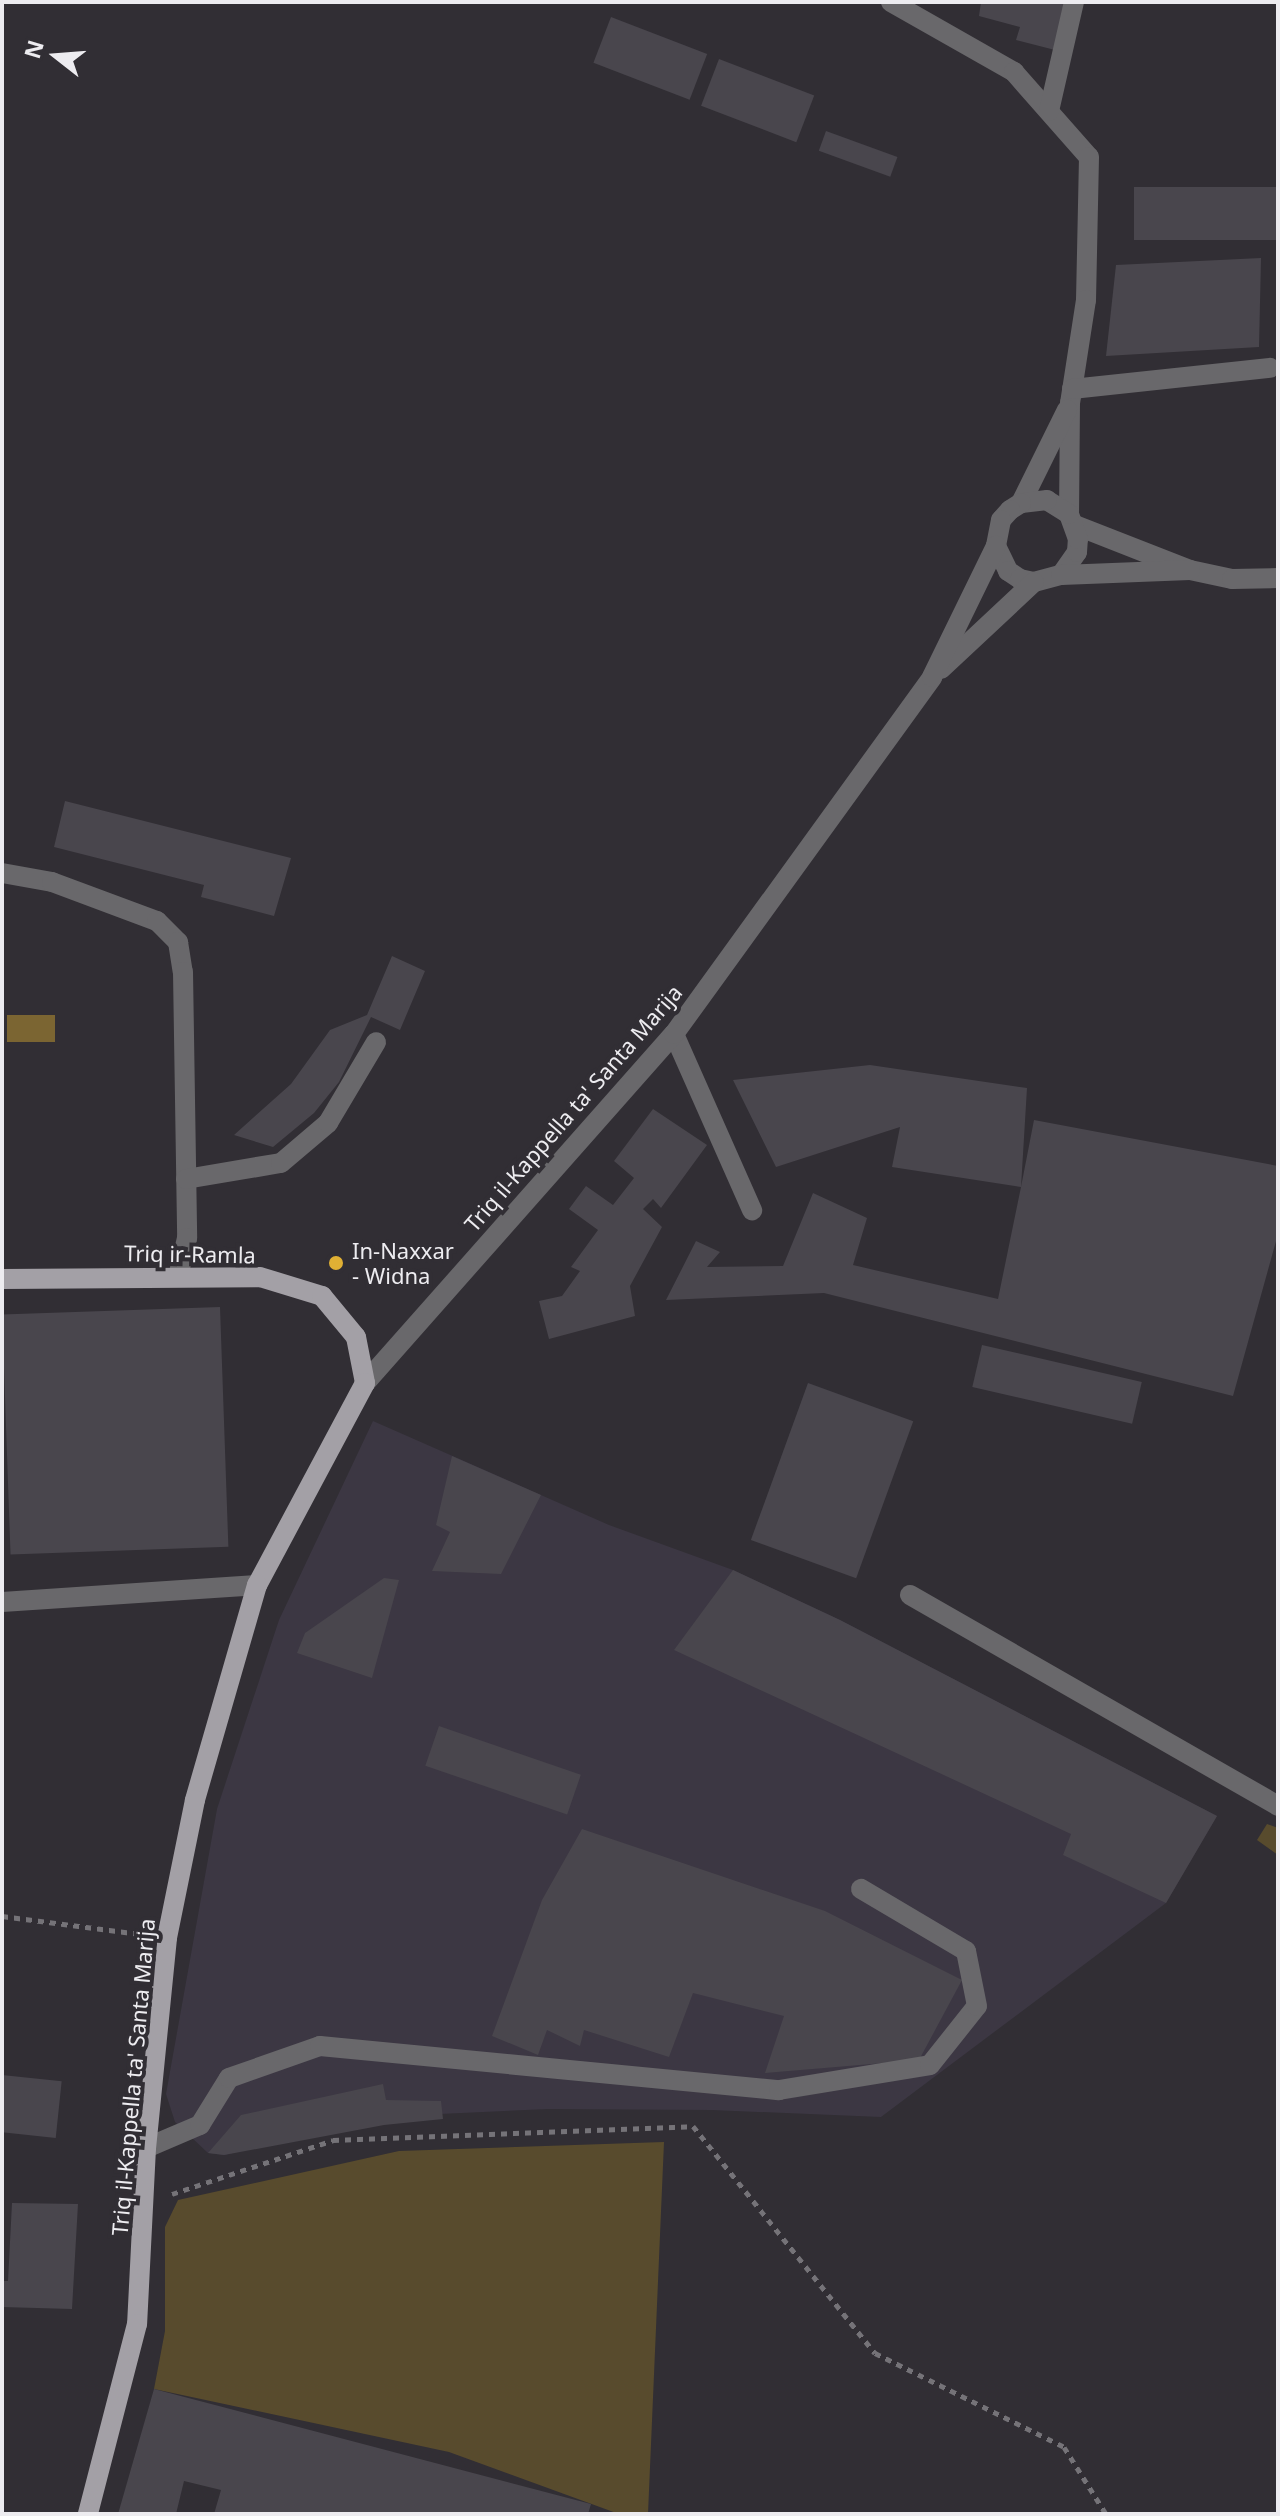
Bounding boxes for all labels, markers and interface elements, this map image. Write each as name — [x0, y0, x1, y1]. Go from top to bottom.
north arrow — [16, 16, 96, 96]
text: N — [16, 36, 50, 62]
street label: Triq il-Kappella ta' Santa Marija — [459, 979, 687, 1237]
place label: In-Naxxar - Widna — [352, 1237, 454, 1288]
street label: Triq ir-Ramla — [124, 1240, 256, 1268]
marker: In-Naxxar - Widna — [327, 1254, 345, 1272]
street label: Triq il-Kappella ta' Santa Marija — [106, 1917, 160, 2237]

